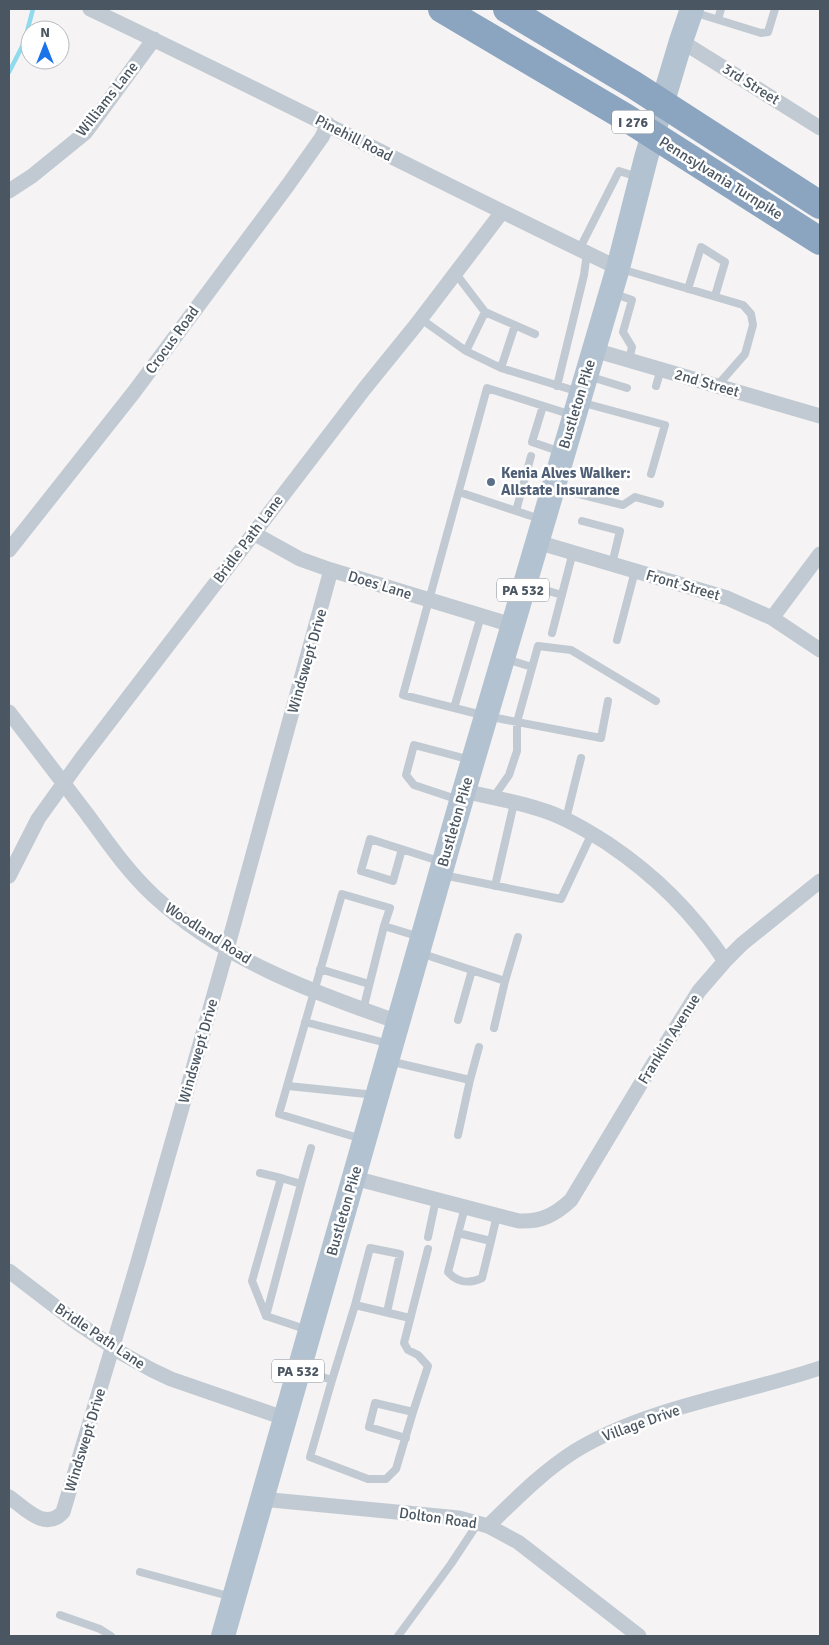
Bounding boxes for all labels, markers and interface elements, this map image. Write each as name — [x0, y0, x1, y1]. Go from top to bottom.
north arrow — [20, 20, 70, 70]
text: N — [40, 24, 50, 41]
street label: Williams Lane — [72, 58, 142, 140]
street label: 3rd Street — [719, 59, 783, 109]
road number: I 276 — [612, 110, 654, 134]
street label: Pinehill Road — [312, 111, 396, 165]
street label: Pennsylvania Turnpike — [656, 133, 786, 223]
street label: Crocus Road — [141, 303, 203, 377]
street label: Bustleton Pike — [555, 357, 599, 451]
street label: 2nd Street — [672, 365, 742, 401]
place label: Kenia Alves Walker: Allstate Insurance — [501, 464, 631, 499]
marker: Kenia Alves Walker: Allstate Insurance — [485, 476, 497, 488]
street label: Bridle Path Lane — [209, 492, 287, 586]
street label: Front Street — [644, 566, 722, 604]
street label: Does Lane — [346, 567, 414, 603]
road number: PA 532 — [497, 578, 549, 602]
street label: Windswept Drive — [284, 607, 330, 715]
street label: Bustleton Pike — [434, 775, 476, 869]
street label: Woodland Road — [161, 898, 255, 968]
street label: Franklin Avenue — [634, 991, 704, 1087]
street label: Windswept Drive — [175, 997, 221, 1105]
street label: Bustleton Pike — [323, 1164, 365, 1258]
street label: Bridle Path Lane — [51, 1299, 149, 1373]
road number: PA 532 — [272, 1360, 324, 1382]
street label: Windswept Drive — [61, 1386, 109, 1494]
street label: Village Drive — [600, 1401, 682, 1445]
street label: Dolton Road — [398, 1504, 478, 1532]

